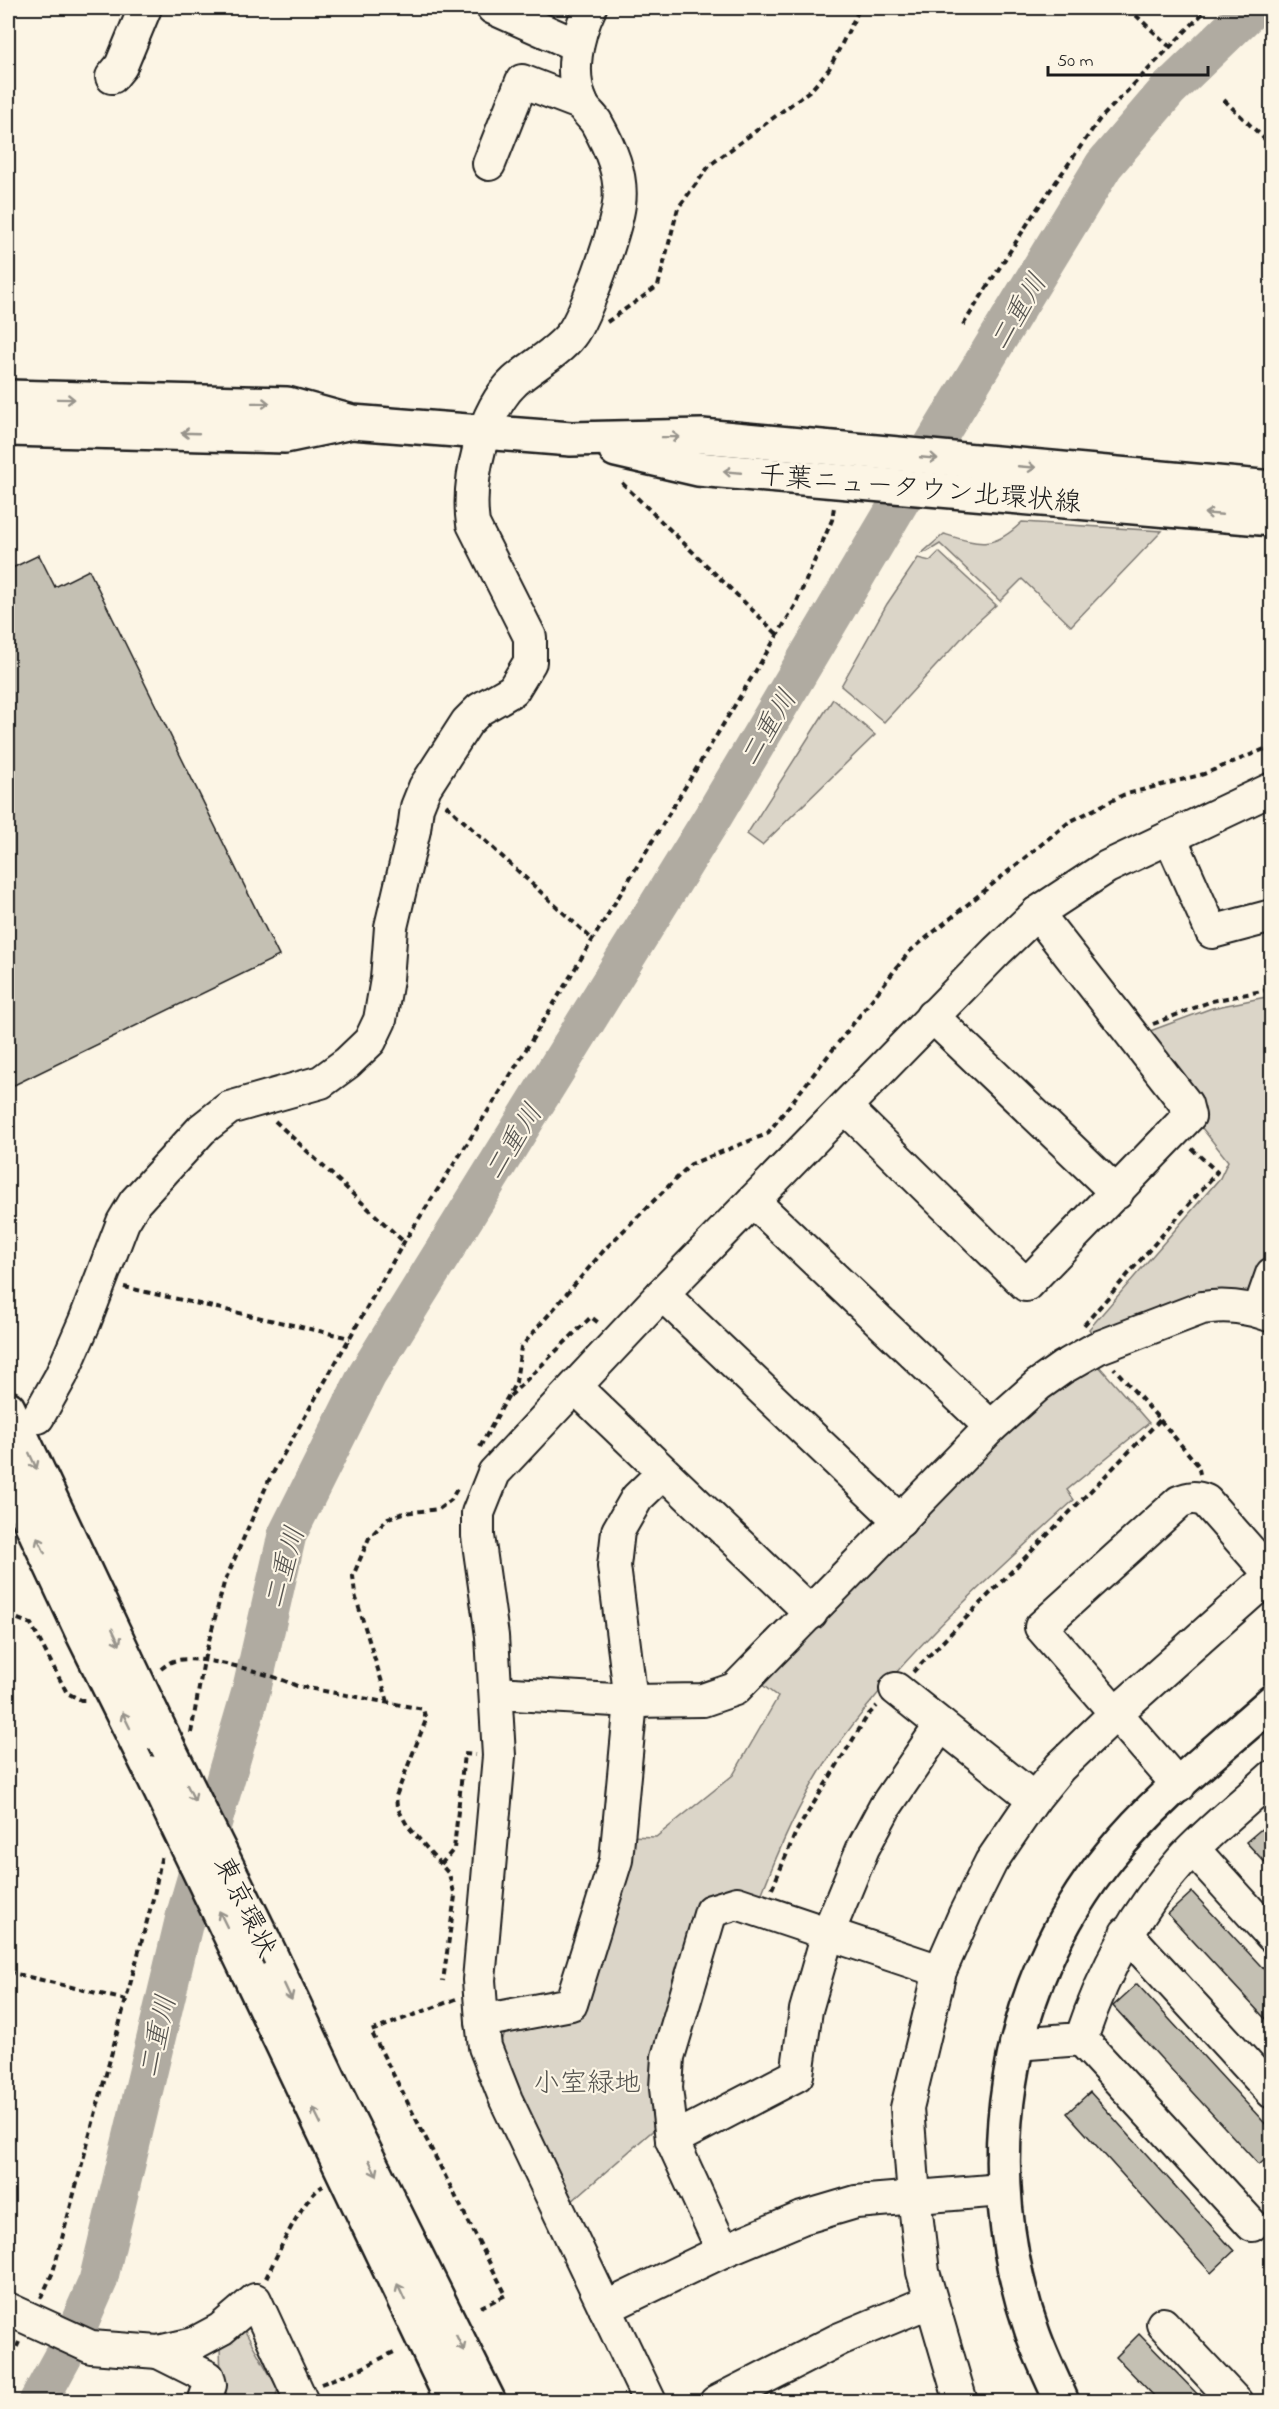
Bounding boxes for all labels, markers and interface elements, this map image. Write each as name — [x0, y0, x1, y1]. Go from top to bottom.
scale bar — [1048, 39, 1208, 77]
text: 50 m — [1057, 49, 1094, 75]
water label: 二重川 — [981, 266, 1059, 359]
one-way arrow — [55, 393, 75, 404]
one-way arrow — [250, 398, 270, 409]
one-way arrow — [180, 428, 200, 439]
one-way arrow — [661, 431, 681, 443]
one-way arrow — [918, 453, 938, 464]
street label: 千葉ニュータウン北環状線 — [757, 457, 1083, 524]
one-way arrow — [1017, 462, 1037, 473]
one-way arrow — [723, 466, 743, 477]
one-way arrow — [1204, 508, 1224, 519]
water label: 二重川 — [731, 682, 809, 775]
water label: 二重川 — [475, 1096, 555, 1189]
one-way arrow — [27, 1452, 39, 1470]
water label: 二重川 — [255, 1522, 318, 1614]
one-way arrow — [35, 1536, 47, 1554]
one-way arrow — [111, 1628, 123, 1646]
one-way arrow — [120, 1712, 131, 1730]
one-way arrow — [185, 1784, 197, 1801]
street label: 東京環状 — [203, 1850, 285, 1964]
one-way arrow — [216, 1910, 228, 1928]
one-way arrow — [283, 1983, 295, 2001]
water label: 二重川 — [130, 1991, 189, 2082]
park label: 小室緑地 — [533, 2065, 641, 2104]
one-way arrow — [311, 2107, 323, 2125]
one-way arrow — [368, 2159, 379, 2177]
one-way arrow — [394, 2283, 406, 2301]
one-way arrow — [455, 2333, 466, 2351]

